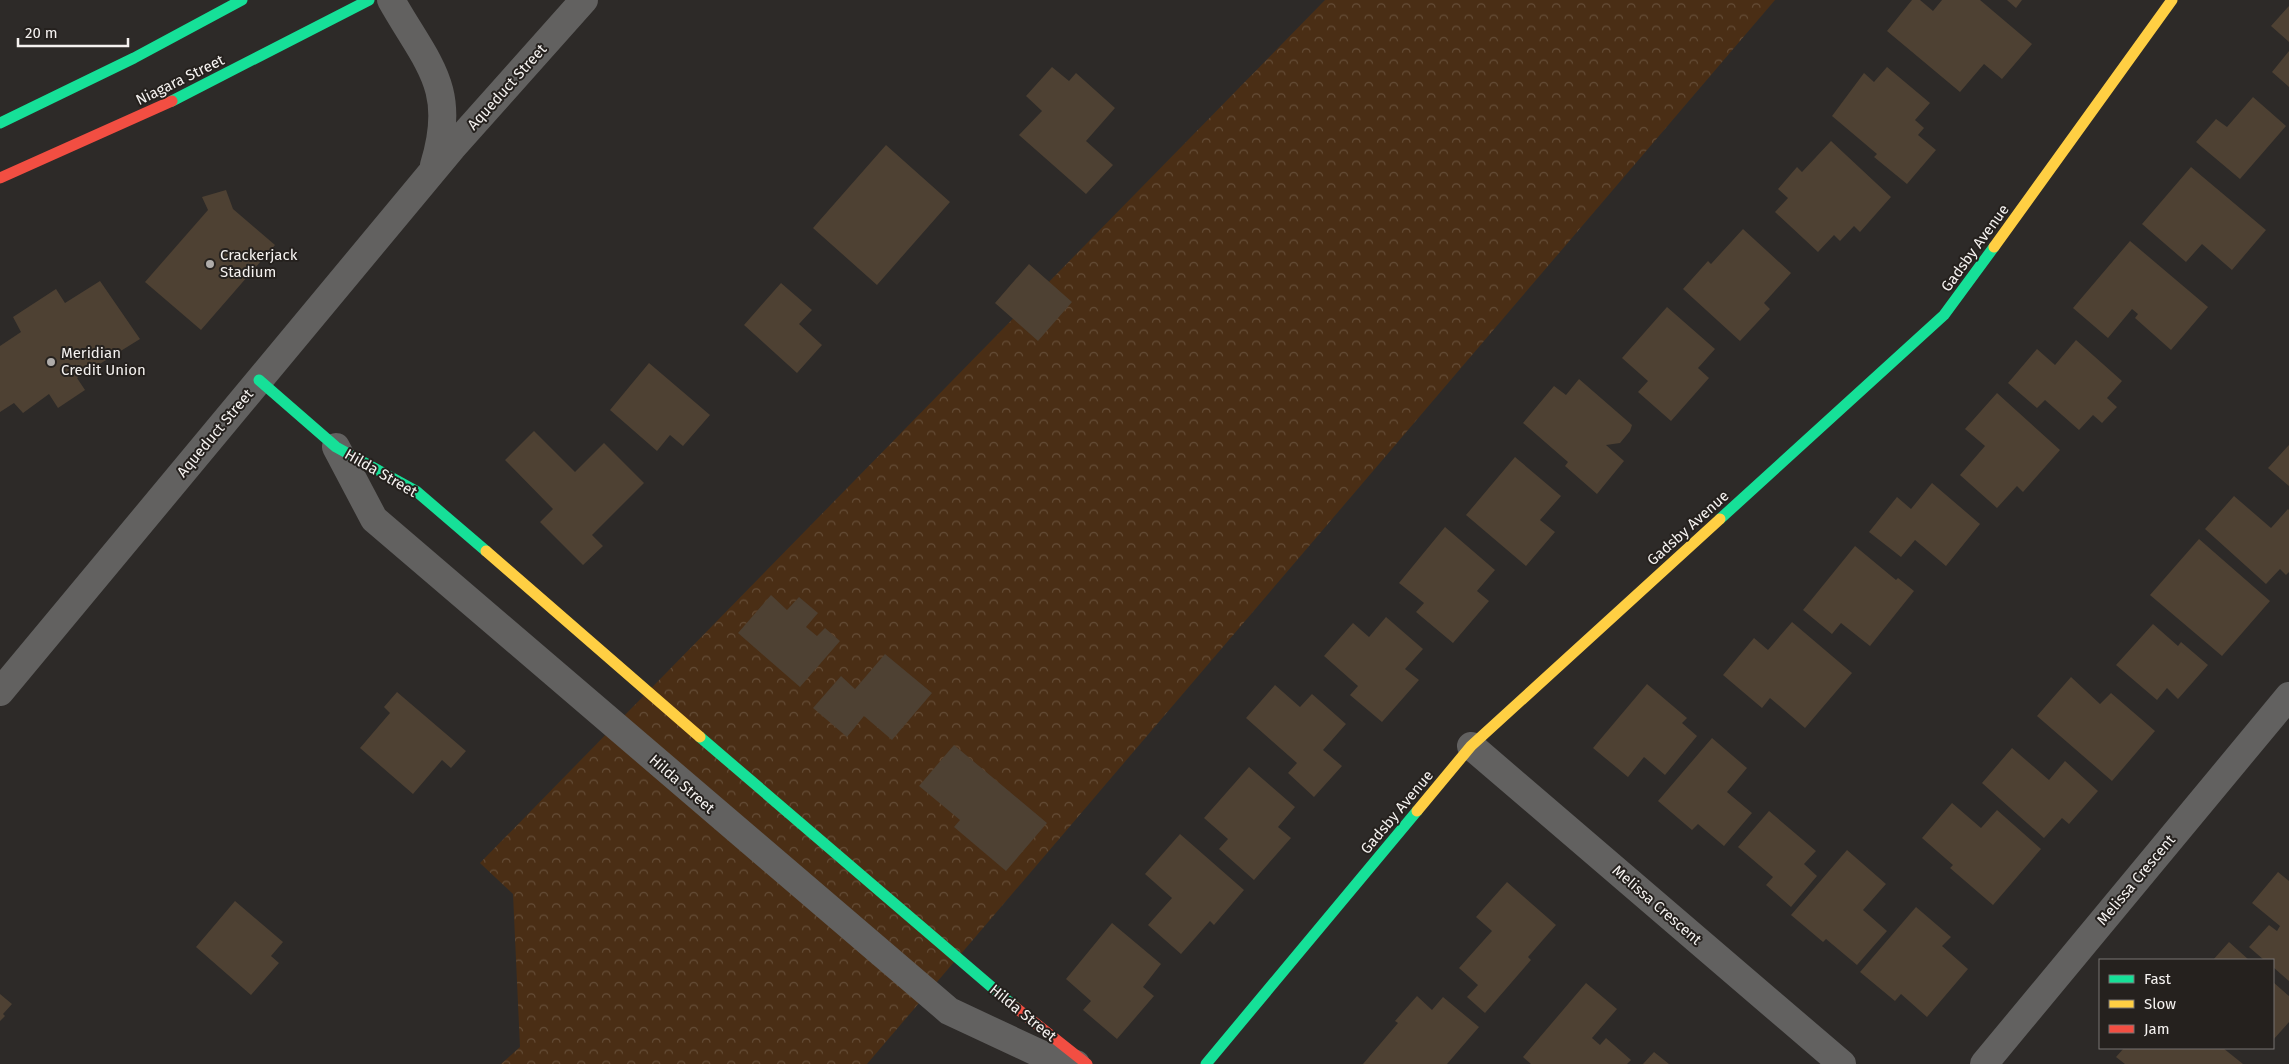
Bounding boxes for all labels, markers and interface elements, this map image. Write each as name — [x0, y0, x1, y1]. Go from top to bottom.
scale bar — [18, 15, 128, 47]
text: 20 m — [25, 24, 58, 42]
street label: Aqueduct Street — [464, 40, 551, 134]
street label: Niagara Street — [133, 51, 228, 109]
street label: Gadsby Avenue — [1937, 201, 2013, 295]
place label: Crackerjack Stadium — [220, 246, 298, 281]
marker: Crackerjack Stadium — [204, 258, 216, 270]
place label: Meridian Credit Union — [61, 344, 146, 379]
marker: Meridian Credit Union — [45, 356, 57, 368]
street label: Aqueduct Street — [173, 385, 257, 481]
street label: Hilda Street — [342, 445, 421, 501]
street label: Gadsby Avenue — [1643, 487, 1733, 569]
street label: Hilda Street — [646, 751, 719, 818]
street label: Gadsby Avenue — [1357, 767, 1437, 857]
street label: Melissa Crescent — [2093, 831, 2179, 929]
street label: Melissa Crescent — [1609, 861, 1706, 949]
legend — [2099, 959, 2274, 1049]
text: Fast — [2144, 970, 2171, 988]
street label: Hilda Street — [986, 981, 1060, 1046]
text: Slow — [2144, 995, 2176, 1013]
text: Jam — [2144, 1020, 2170, 1038]

